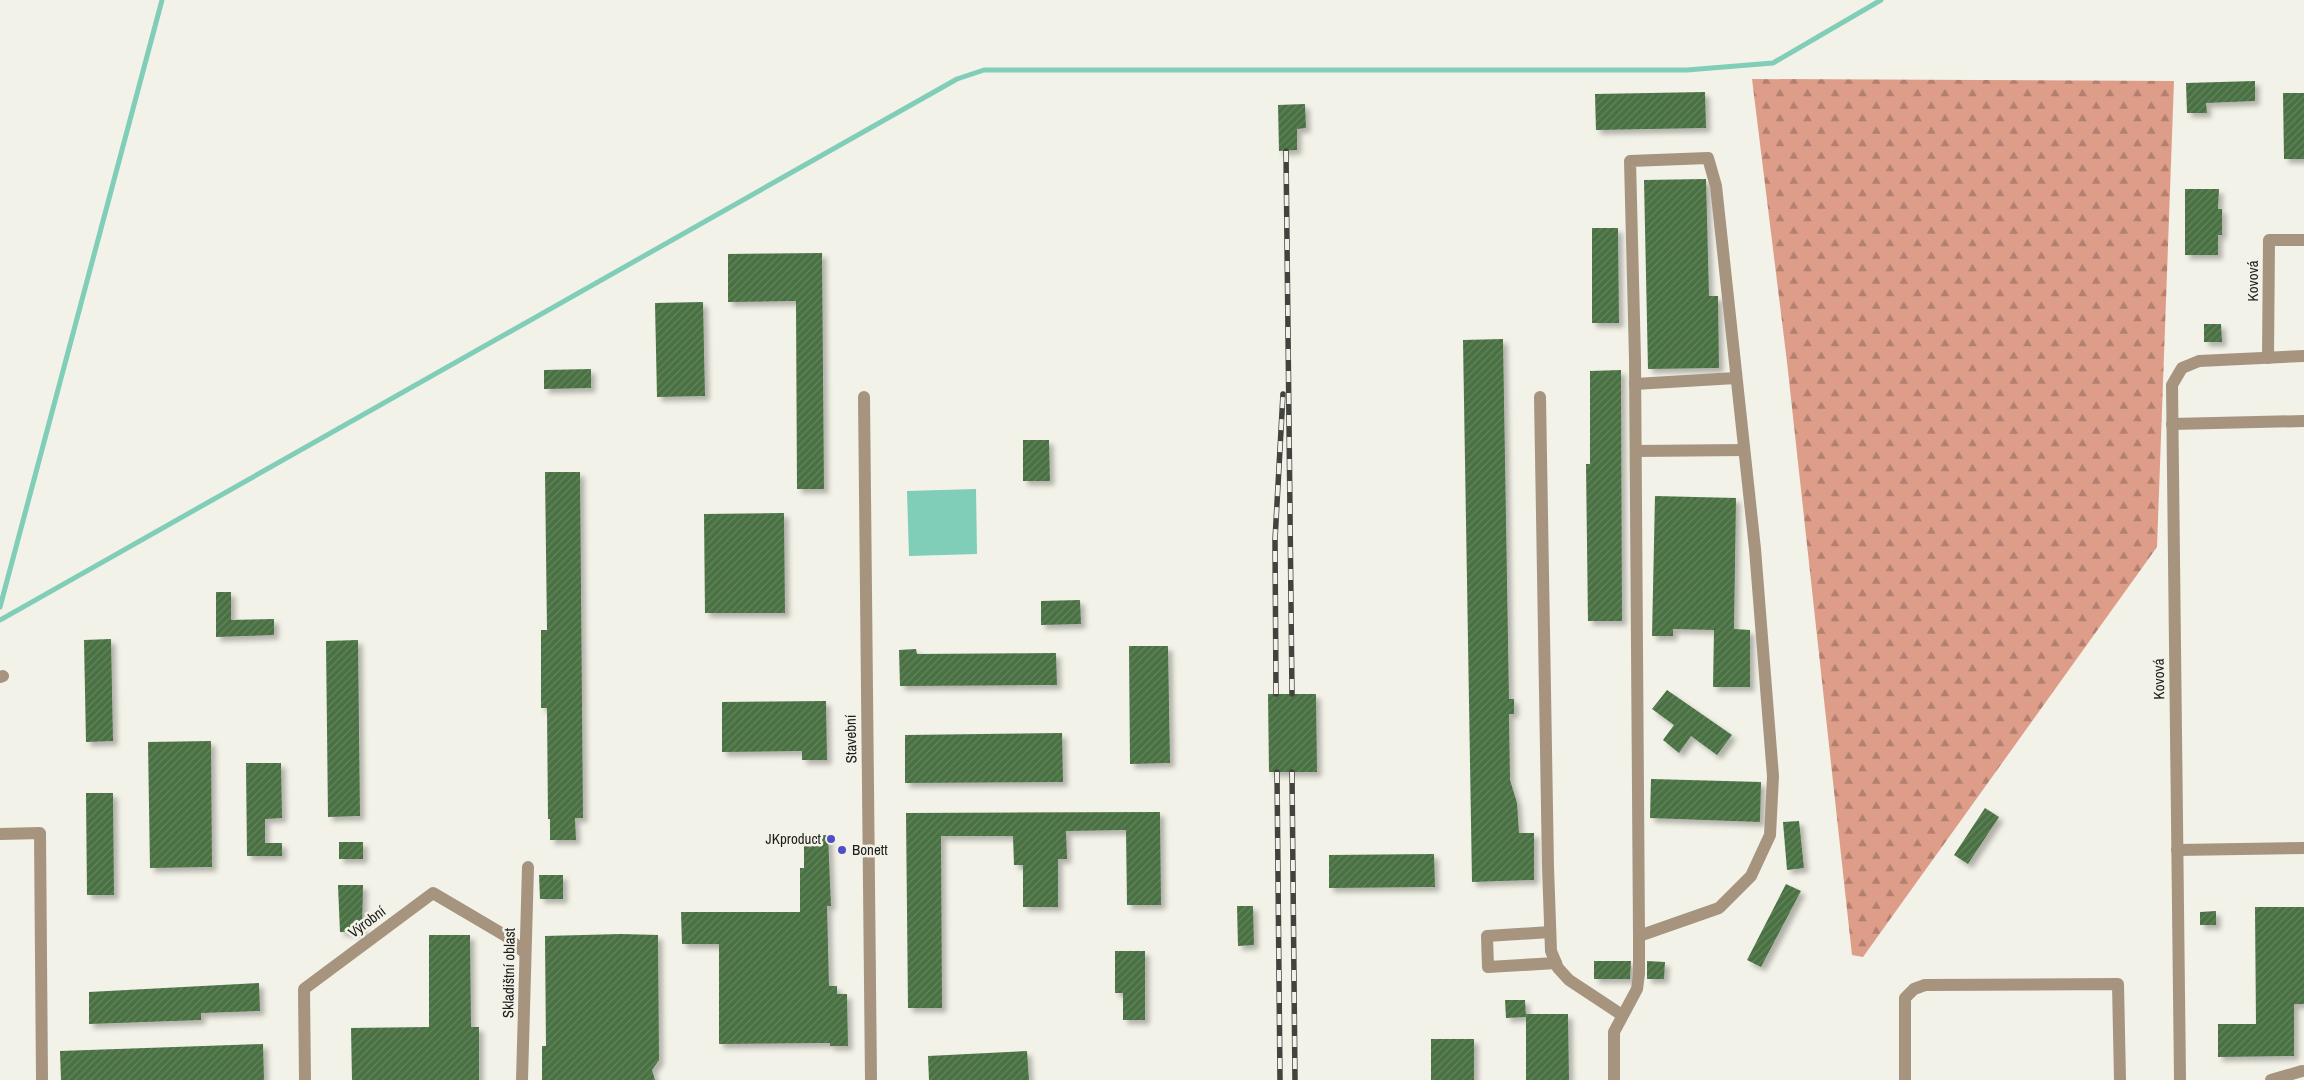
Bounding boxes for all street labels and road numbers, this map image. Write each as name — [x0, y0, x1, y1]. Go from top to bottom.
street label: Kovová — [2242, 260, 2263, 302]
street label: Kovová — [2148, 658, 2169, 700]
street label: Stavební — [840, 714, 861, 763]
street label: Výrobní — [344, 900, 390, 943]
street label: Skladištní oblast — [497, 927, 520, 1018]

